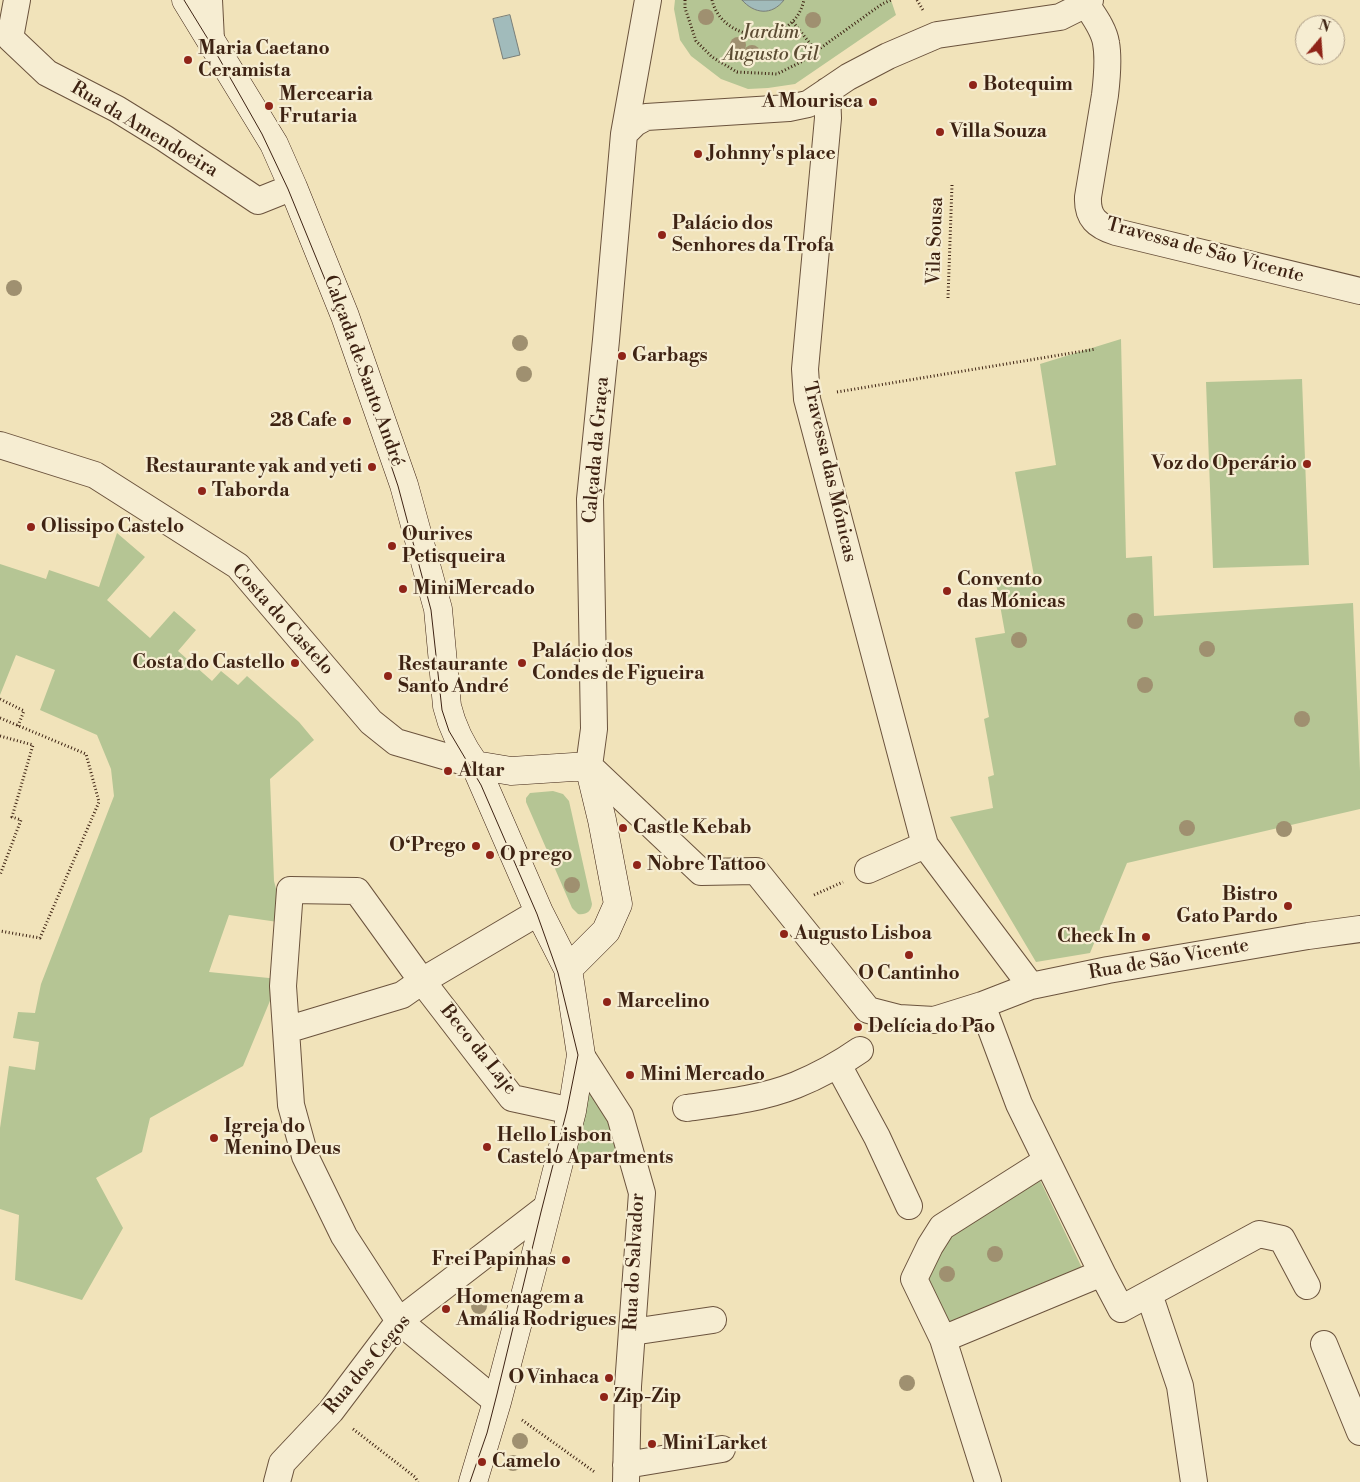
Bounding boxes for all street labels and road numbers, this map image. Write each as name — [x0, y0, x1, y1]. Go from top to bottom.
street label: Rua da Amendoeira — [66, 77, 222, 183]
street label: Vila Sousa — [923, 196, 949, 286]
street label: Travessa de São Vicente — [1104, 214, 1306, 288]
street label: Calçada de Santo André — [318, 272, 408, 470]
street label: Calçada da Graça — [579, 376, 615, 524]
street label: Travessa das Mónicas — [797, 380, 861, 564]
street label: Costa do Castelo — [226, 560, 338, 680]
street label: Rua de São Vicente — [1087, 935, 1251, 985]
street label: Beco da Laje — [435, 1000, 521, 1100]
street label: Rua do Salvador — [620, 1193, 650, 1331]
street label: Rua dos Cegos — [320, 1311, 416, 1419]

